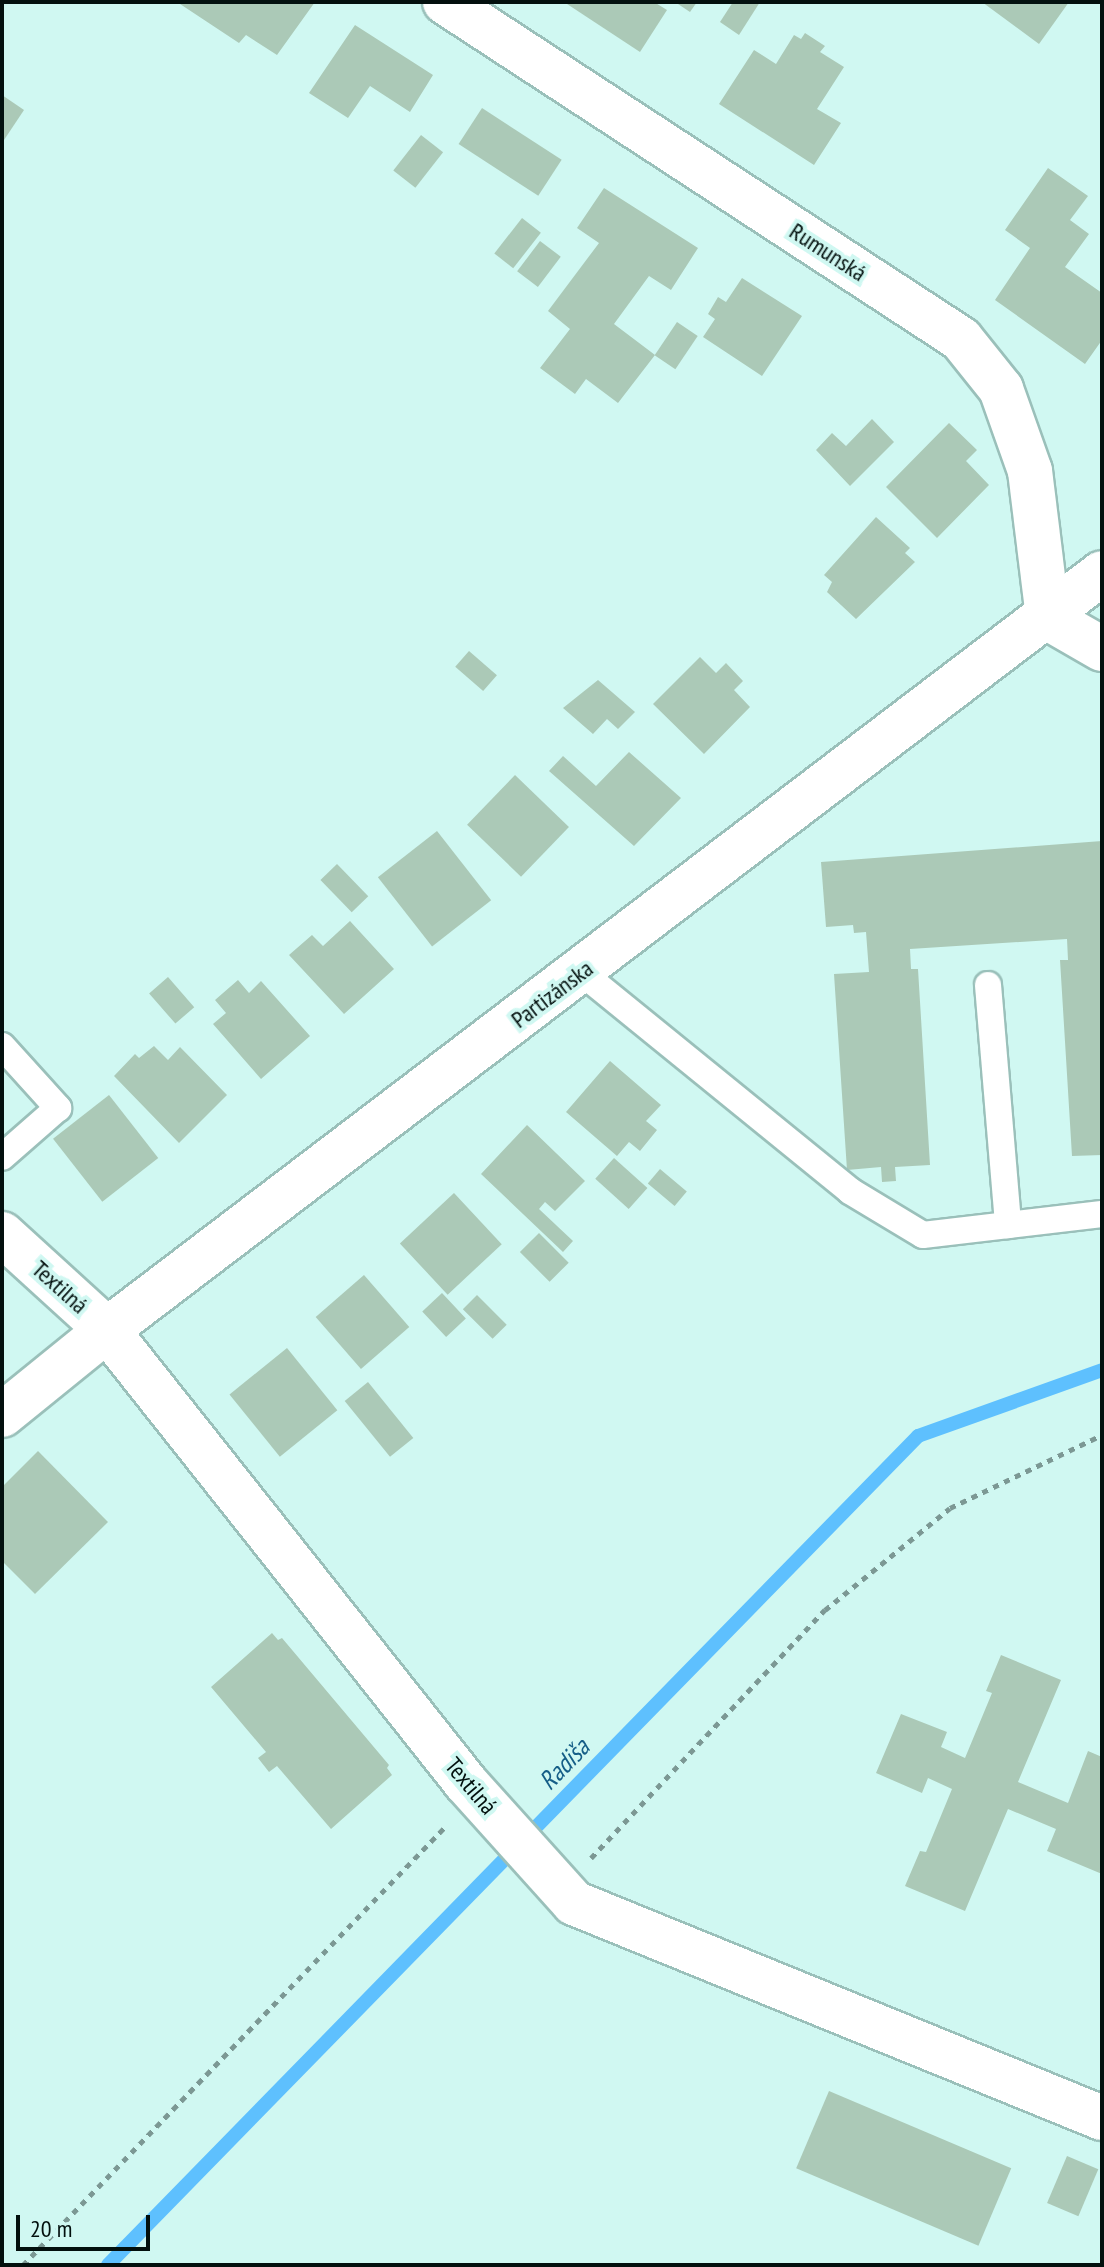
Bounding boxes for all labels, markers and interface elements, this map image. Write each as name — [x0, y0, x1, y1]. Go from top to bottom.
street label: Rumunská — [784, 217, 872, 287]
street label: Partizánska — [506, 954, 598, 1034]
street label: Textilná — [26, 1254, 94, 1320]
water label: Radiša — [532, 1732, 596, 1796]
street label: Textilná — [439, 1752, 503, 1820]
scale bar — [20, 2199, 154, 2249]
text: 20 m — [30, 2213, 72, 2244]

